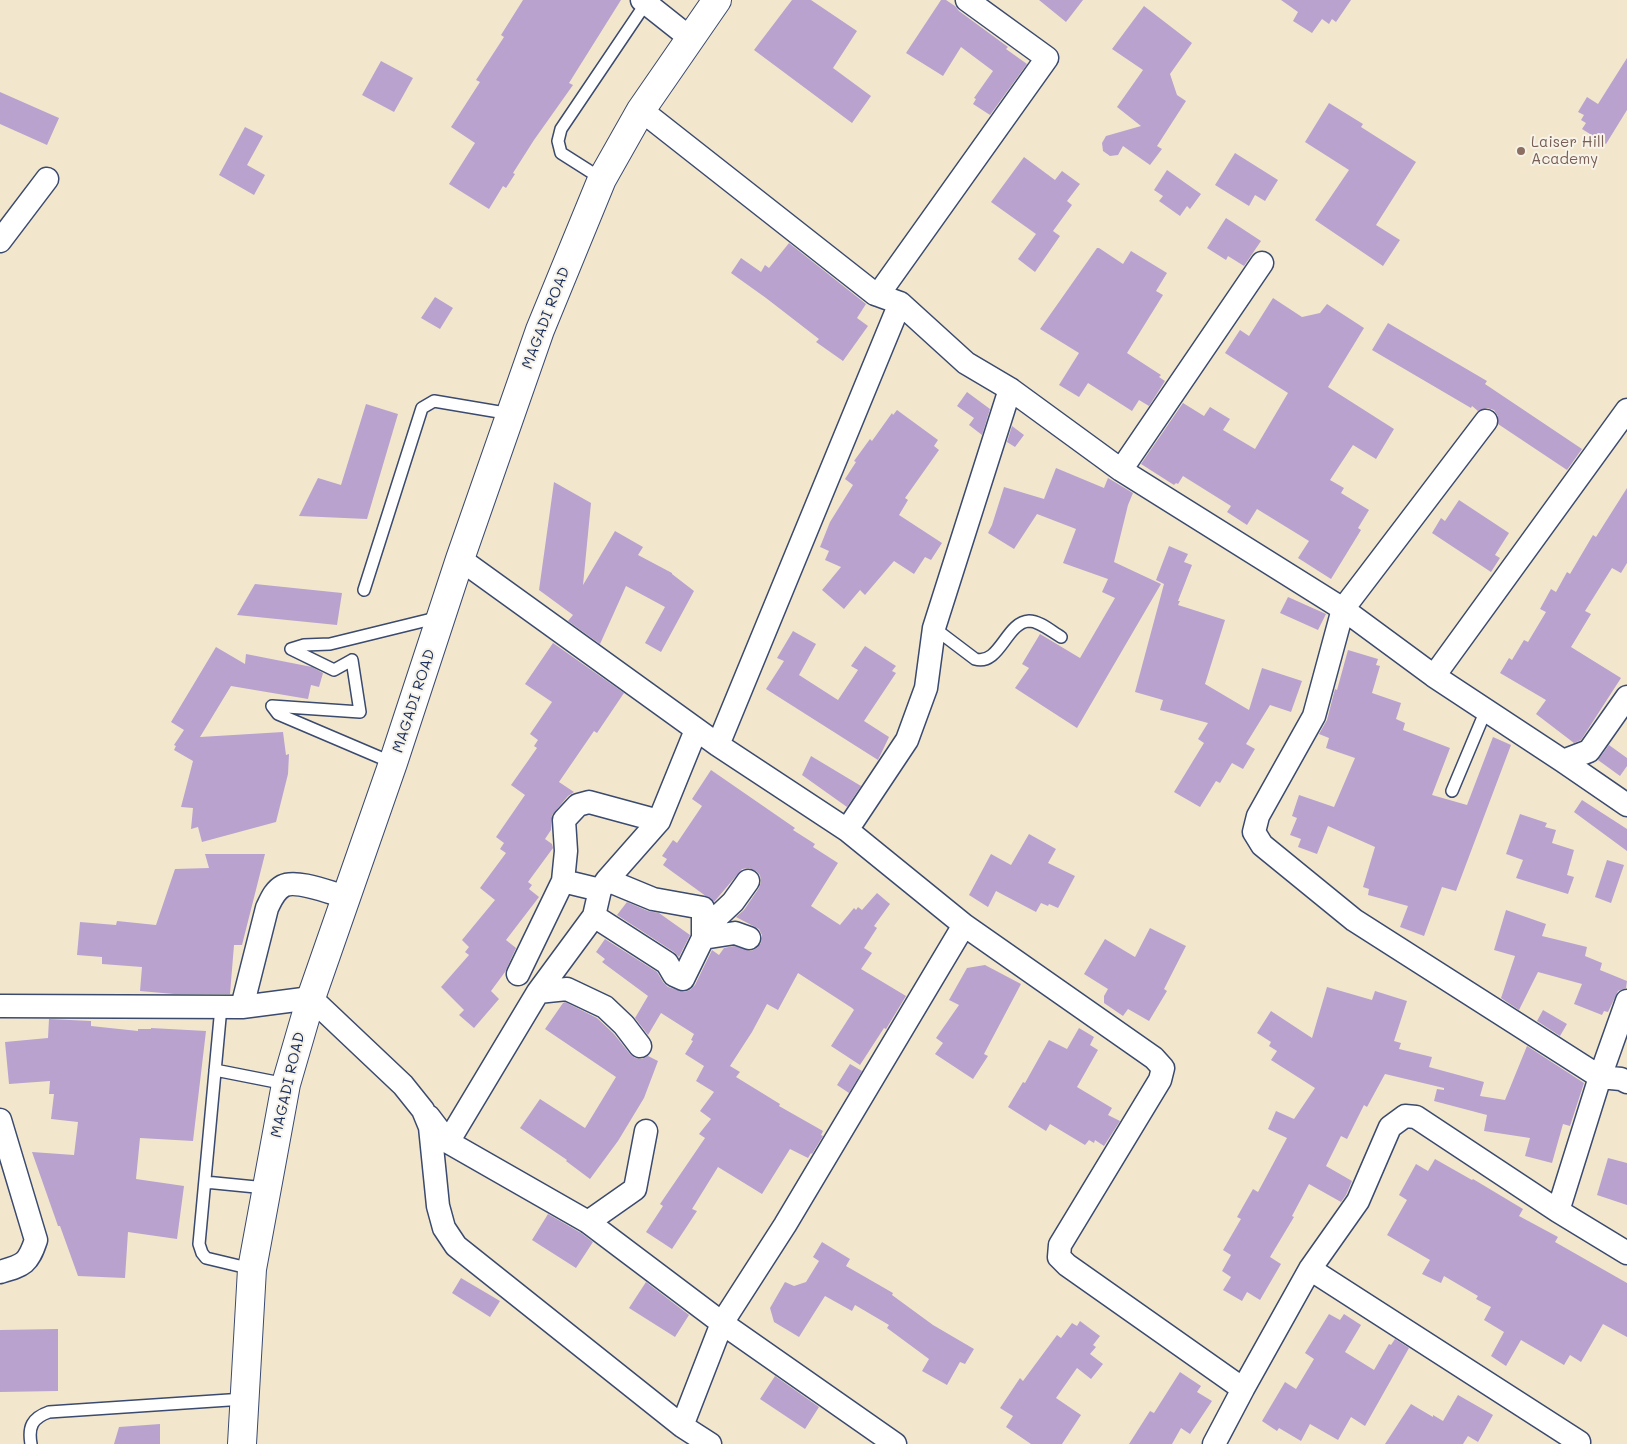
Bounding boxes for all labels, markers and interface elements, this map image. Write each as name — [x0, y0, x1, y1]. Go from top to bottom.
place label: Laiser Hill Academy — [1531, 133, 1605, 168]
marker: Laiser Hill Academy — [1515, 145, 1527, 157]
street label: MAGADI ROAD — [518, 265, 574, 371]
street label: MAGADI ROAD — [389, 647, 439, 755]
street label: MAGADI ROAD — [267, 1031, 309, 1139]

